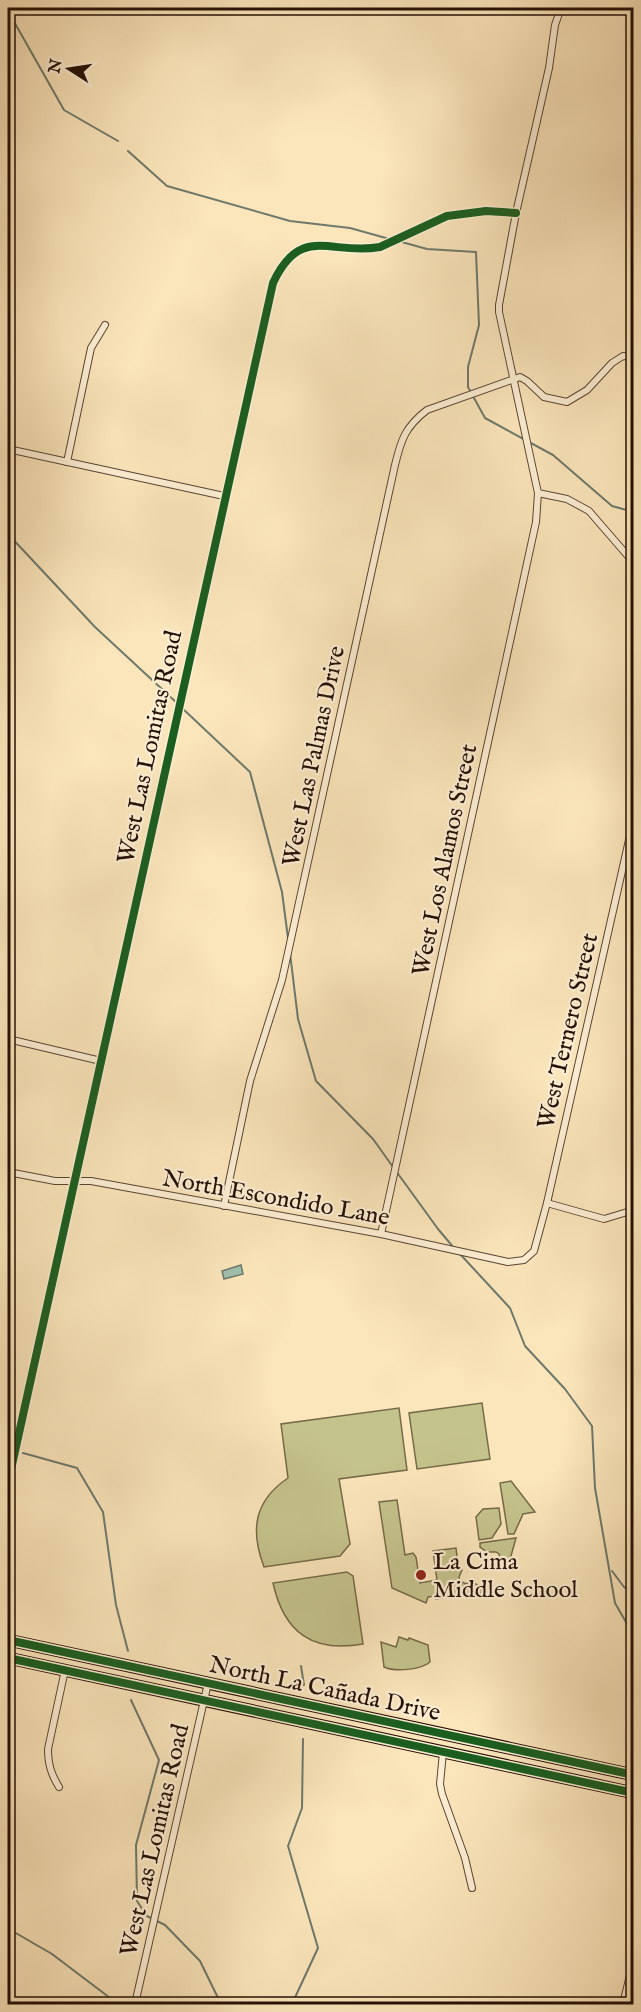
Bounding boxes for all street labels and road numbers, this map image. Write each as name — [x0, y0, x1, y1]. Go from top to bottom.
street label: West Las Lomitas Road — [111, 628, 190, 867]
street label: West Las Palmas Drive — [276, 643, 353, 870]
street label: West Los Alamos Street — [406, 741, 485, 979]
street label: West Ternero Street — [531, 930, 606, 1132]
street label: North Escondido Lane — [160, 1163, 392, 1234]
street label: North La Cañada Drive — [206, 1650, 443, 1729]
street label: West Las Lomitas Road — [114, 1721, 197, 1959]

